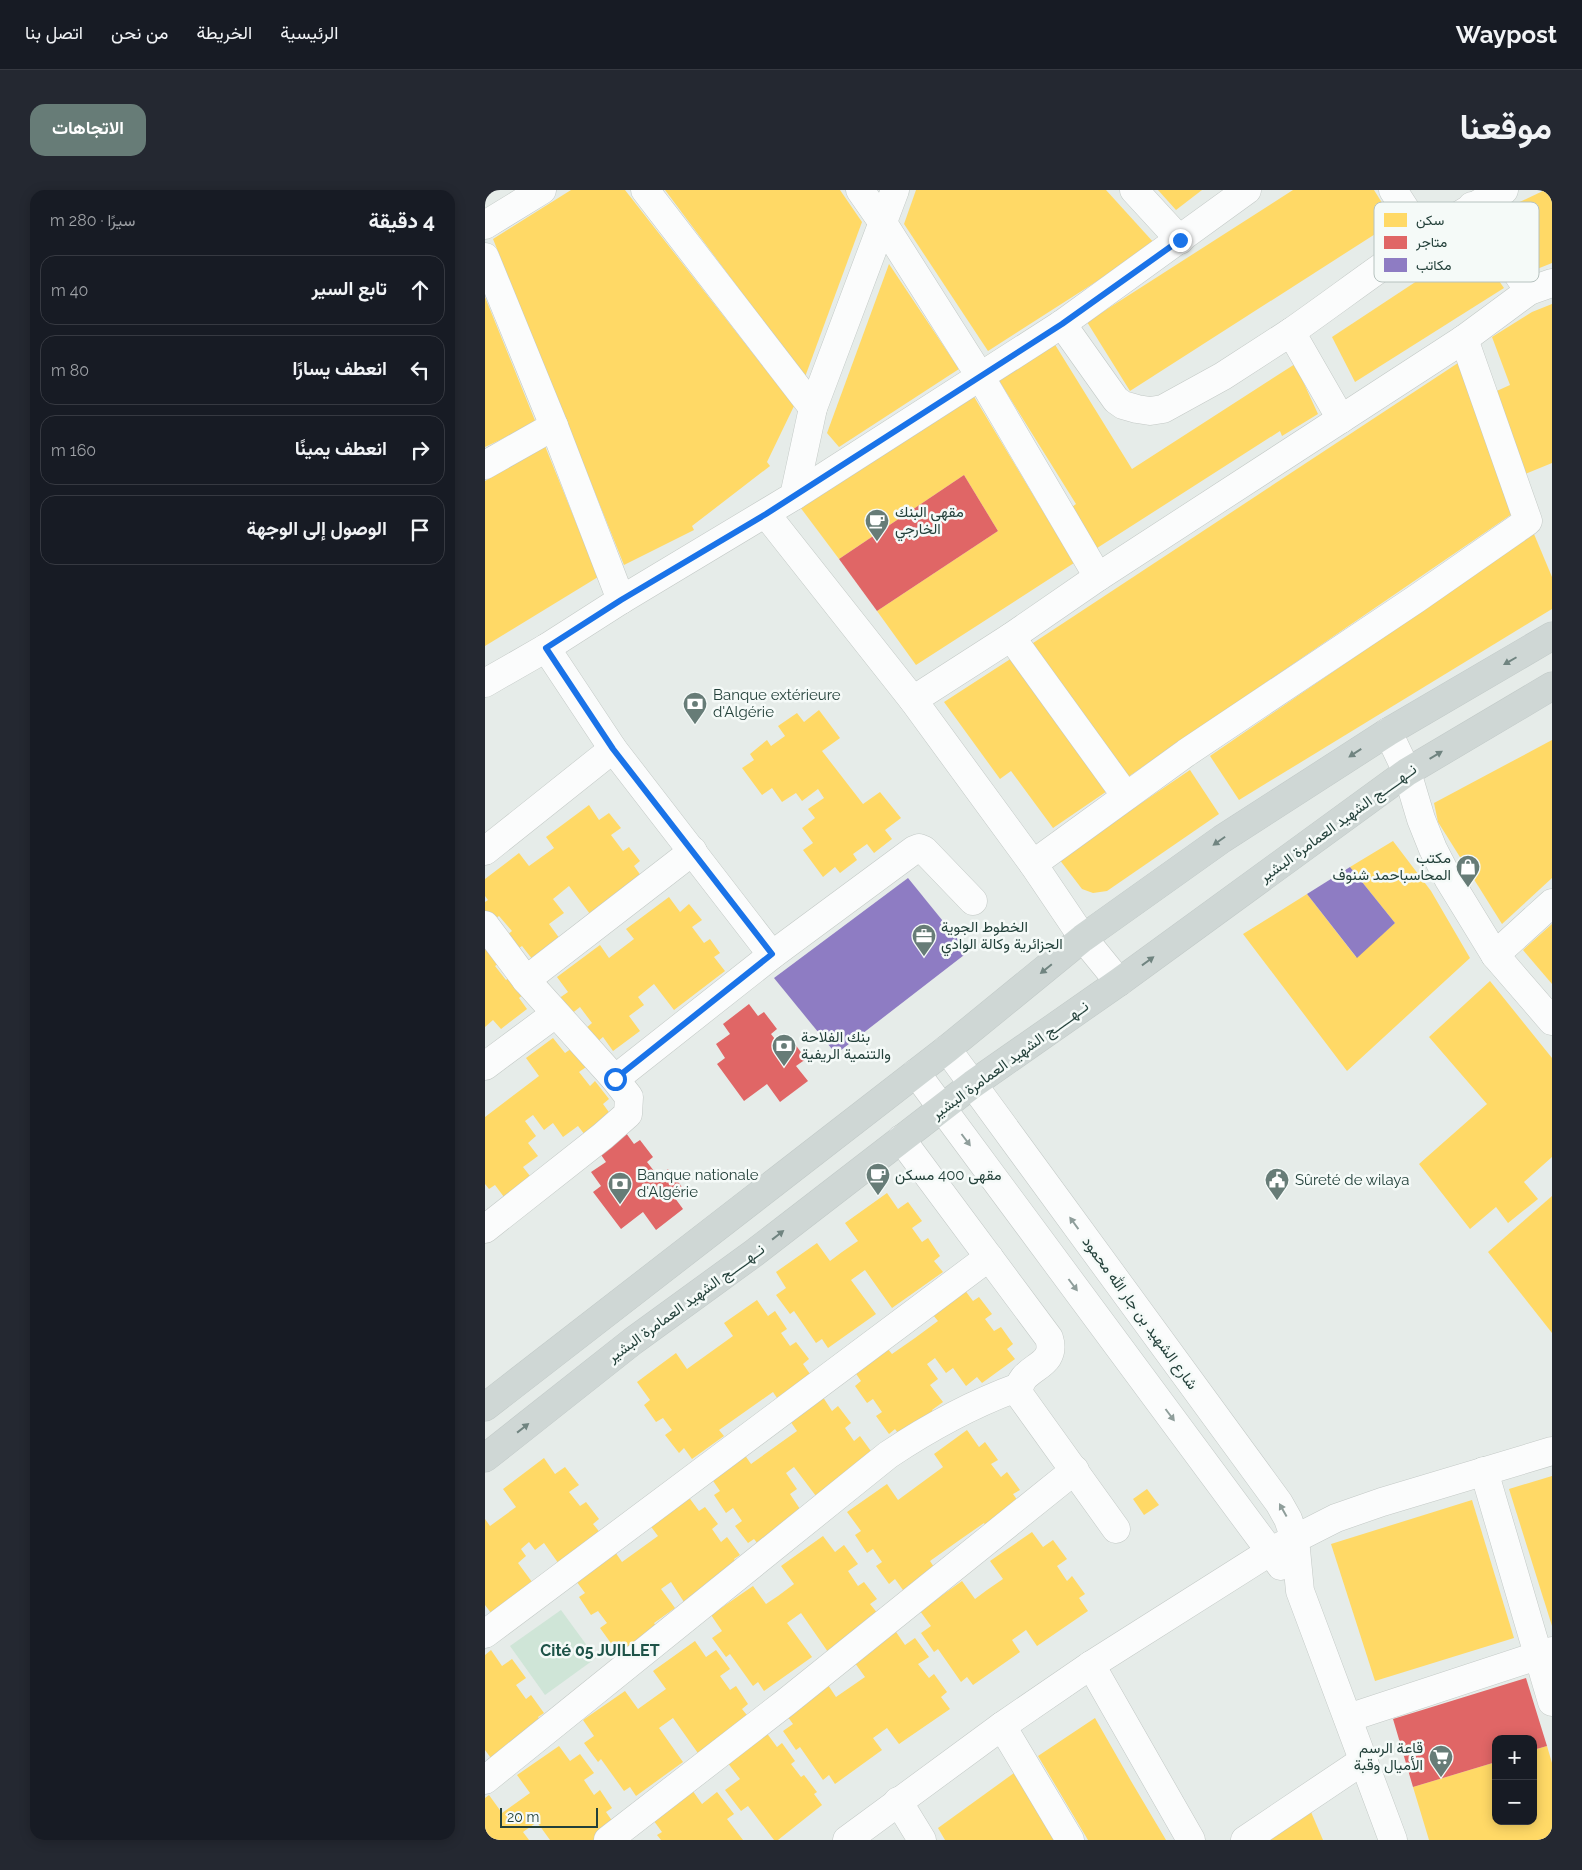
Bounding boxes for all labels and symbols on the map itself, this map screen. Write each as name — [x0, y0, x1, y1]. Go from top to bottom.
legend — [1374, 202, 1539, 282]
text: سكن — [1416, 212, 1444, 229]
route end — [1169, 229, 1192, 252]
text: متاجر — [1415, 234, 1447, 251]
text: مكاتب — [1416, 257, 1452, 274]
place label: مقهى البنك الخارجي — [895, 503, 964, 542]
cafe icon: مقهى البنك الخارجي — [864, 508, 890, 542]
one-way arrow — [1503, 656, 1516, 665]
place label: Banque extérieure d'Algérie — [713, 686, 841, 721]
bank icon: Banque extérieure d'Algérie — [682, 691, 708, 725]
one-way arrow — [1349, 748, 1362, 758]
one-way arrow — [1430, 750, 1443, 759]
street label: نــهـــــج الشهيد العمامرة البشير — [1255, 760, 1421, 888]
one-way arrow — [1212, 836, 1226, 846]
place label: مكتب المحاسباحمد شنوف — [1332, 849, 1451, 884]
shop icon: مكتب المحاسباحمد شنوف — [1455, 854, 1481, 888]
place label: الخطوط الجوية الجزائرية وكالة الوادي — [941, 918, 1063, 957]
office icon: الخطوط الجوية الجزائرية وكالة الوادي — [911, 923, 937, 957]
one-way arrow — [1141, 956, 1155, 966]
one-way arrow — [1040, 963, 1053, 974]
street label: نــهـــــج الشهيد العمامرة البشير — [927, 997, 1093, 1125]
place label: بنك الفلاحة والتنمية الريفية — [801, 1028, 891, 1063]
bank icon: بنك الفلاحة والتنمية الريفية — [771, 1033, 797, 1067]
route start — [604, 1068, 627, 1091]
one-way arrow — [961, 1133, 971, 1147]
cafe icon: مقهى 400 مسكن — [865, 1162, 891, 1196]
place label: Banque nationale d'Algérie — [637, 1166, 759, 1201]
place label: مقهى 400 مسكن — [895, 1166, 1002, 1185]
public building icon: Sûreté de wilaya — [1264, 1167, 1290, 1201]
bank icon: Banque nationale d'Algérie — [607, 1171, 633, 1205]
place label: Sûreté de wilaya — [1295, 1171, 1409, 1189]
one-way arrow — [1069, 1216, 1079, 1230]
one-way arrow — [771, 1229, 784, 1240]
street label: شارع الشهيد بن جار الله محمود — [1077, 1233, 1202, 1394]
street label: نــهـــــج الشهيد العمامرة البشير — [603, 1240, 769, 1368]
one-way arrow — [1068, 1278, 1078, 1292]
one-way arrow — [1165, 1409, 1175, 1422]
one-way arrow — [516, 1422, 529, 1433]
one-way arrow — [1279, 1502, 1287, 1517]
district label: Cité 05 JUILLET — [540, 1641, 660, 1660]
place label: قاعة الرسم الأميال وقبة — [1354, 1739, 1423, 1774]
supermarket icon: قاعة الرسم الأميال وقبة — [1428, 1744, 1454, 1778]
scale bar — [500, 1805, 597, 1828]

